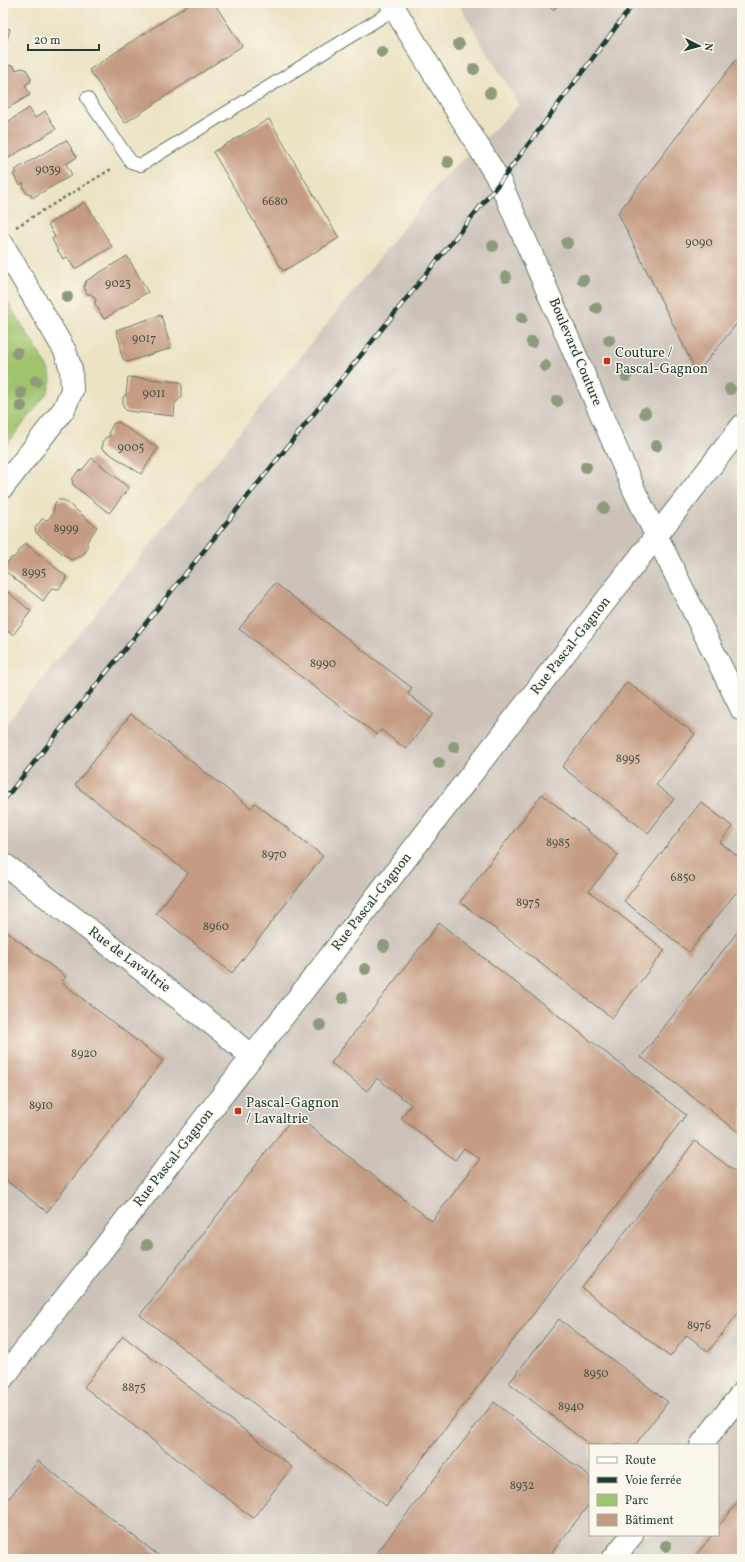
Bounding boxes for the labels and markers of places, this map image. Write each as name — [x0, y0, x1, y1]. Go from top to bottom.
place label: Couture / Pascal-Gagnon — [615, 344, 708, 379]
marker: Couture / Pascal-Gagnon — [602, 356, 612, 366]
place label: Pascal-Gagnon / Lavaltrie — [246, 1094, 339, 1129]
marker: Pascal-Gagnon / Lavaltrie — [233, 1106, 243, 1116]

